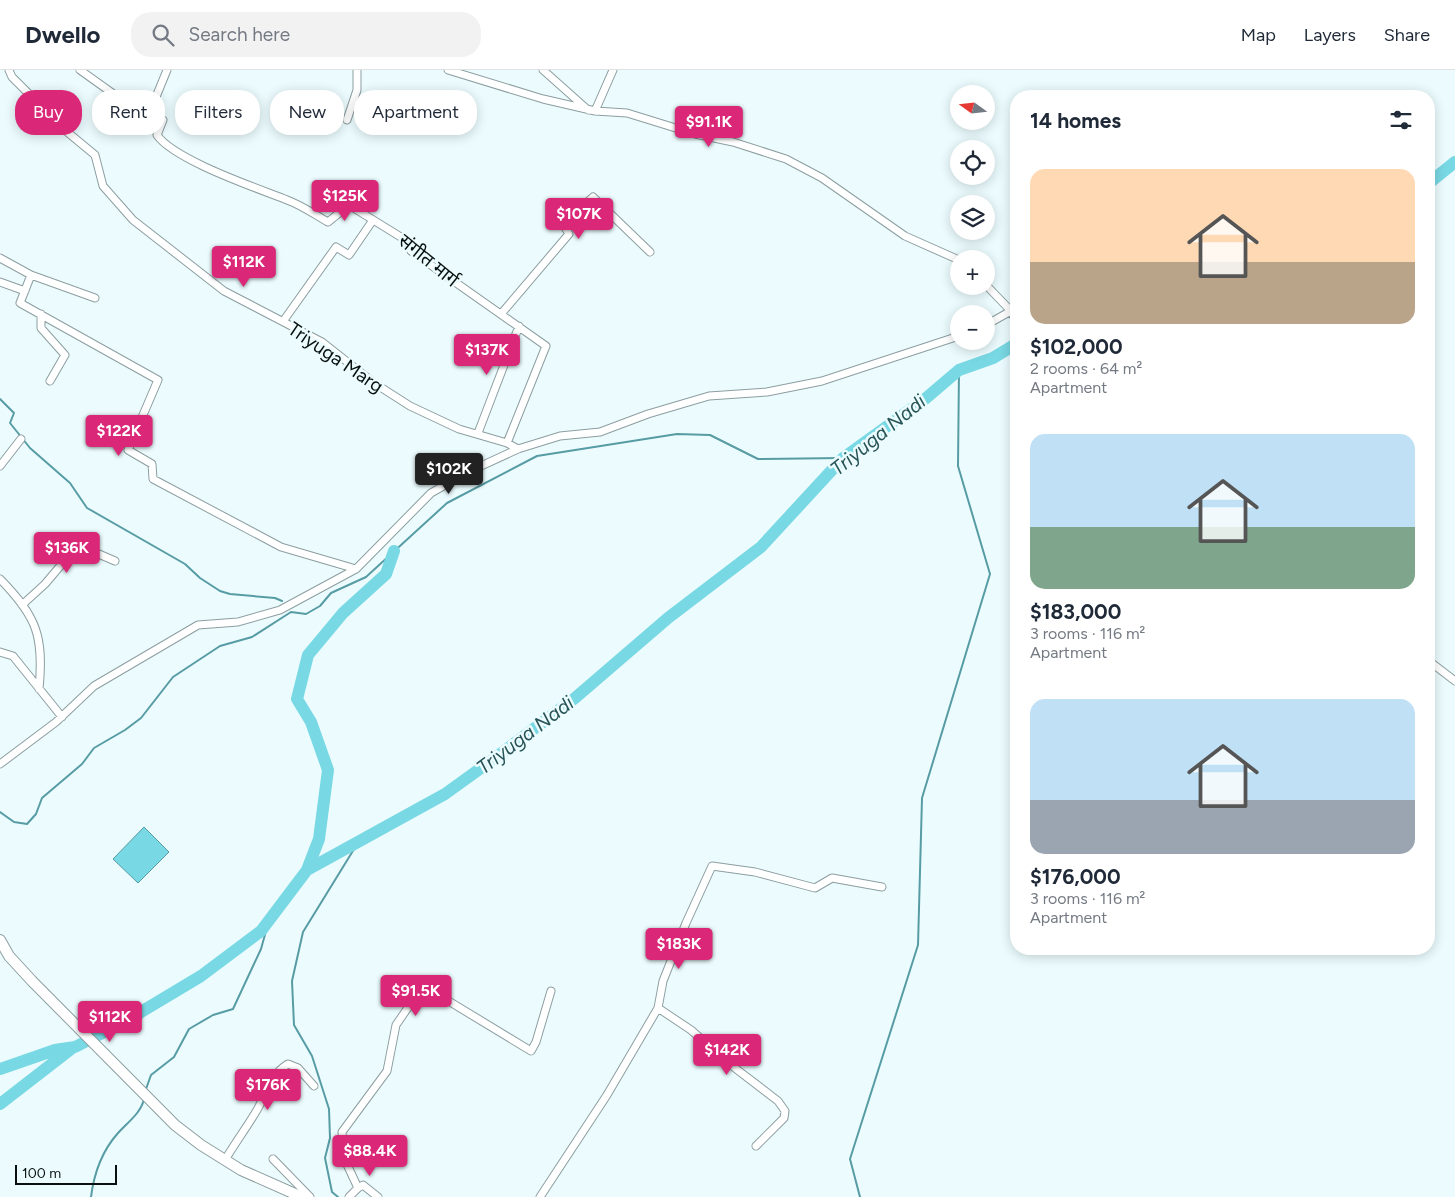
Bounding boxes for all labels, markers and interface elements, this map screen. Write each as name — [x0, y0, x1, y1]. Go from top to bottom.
search box — [131, 12, 481, 57]
text: Dwello — [25, 20, 101, 49]
icon: search — [149, 21, 177, 49]
text: Search here — [189, 23, 290, 46]
text: Map — [1241, 24, 1276, 46]
text: Layers — [1304, 24, 1356, 46]
text: Share — [1384, 24, 1430, 46]
north arrow — [950, 85, 995, 130]
map controls — [950, 85, 995, 350]
chip: Buy — [15, 90, 82, 135]
chip: Rent — [92, 90, 165, 135]
chip: Filters — [175, 90, 260, 135]
chip: New — [270, 90, 344, 135]
chip: Apartment — [354, 90, 477, 135]
pin: $91.1K — [668, 106, 750, 148]
icon: filters — [1387, 106, 1415, 134]
text: 14 homes — [1030, 108, 1121, 133]
text: $91.1K — [686, 112, 732, 131]
button: locate — [950, 140, 995, 185]
pin: $125K — [310, 180, 380, 222]
text: $125K — [323, 186, 367, 205]
button: layers — [950, 195, 995, 240]
pin: $107K — [544, 198, 614, 240]
icon: home — [1178, 201, 1268, 291]
text: $107K — [556, 204, 602, 223]
street label: संगीत मार्ग — [394, 229, 464, 292]
pin: $112K — [209, 246, 279, 288]
button: + — [950, 250, 995, 295]
text: $112K — [223, 252, 265, 271]
button: − — [950, 305, 995, 350]
street label: Triyuga Marg — [284, 317, 388, 398]
pin: $137K — [452, 334, 522, 376]
text: $102,000 — [1030, 334, 1122, 359]
text: $137K — [465, 340, 509, 359]
text: 2 rooms · 64 m² — [1030, 359, 1142, 378]
text: Apartment — [1030, 378, 1107, 397]
water label: Triyuga Nadi — [826, 389, 931, 481]
pin: $122K — [84, 414, 154, 457]
text: $122K — [97, 421, 141, 440]
pin: $102K — [414, 452, 484, 495]
text: $102K — [426, 459, 472, 478]
icon: home — [1178, 466, 1268, 556]
pin: $136K — [32, 532, 102, 574]
text: $136K — [45, 538, 89, 557]
text: $183,000 — [1030, 599, 1121, 624]
text: 3 rooms · 116 m² — [1030, 624, 1145, 643]
text: Apartment — [1030, 643, 1107, 662]
water label: Triyuga Nadi — [472, 691, 579, 779]
icon: home — [1178, 731, 1268, 821]
text: $176,000 — [1030, 864, 1121, 889]
text: 3 rooms · 116 m² — [1030, 889, 1145, 908]
text: Apartment — [1030, 908, 1107, 927]
pin: $183K — [644, 928, 714, 970]
text: $183K — [657, 934, 701, 953]
pin: $91.5K — [375, 974, 457, 1017]
text: $91.5K — [392, 981, 440, 1000]
pin: $112K — [75, 1000, 145, 1043]
text: $112K — [89, 1007, 131, 1026]
pin: $142K — [692, 1034, 762, 1076]
text: $142K — [704, 1040, 750, 1059]
pin: $176K — [233, 1068, 303, 1111]
text: $176K — [246, 1075, 290, 1094]
pin: $88.4K — [329, 1134, 411, 1177]
text: $88.4K — [343, 1141, 397, 1160]
scale bar — [15, 1162, 118, 1185]
text: 100 m — [22, 1165, 61, 1182]

